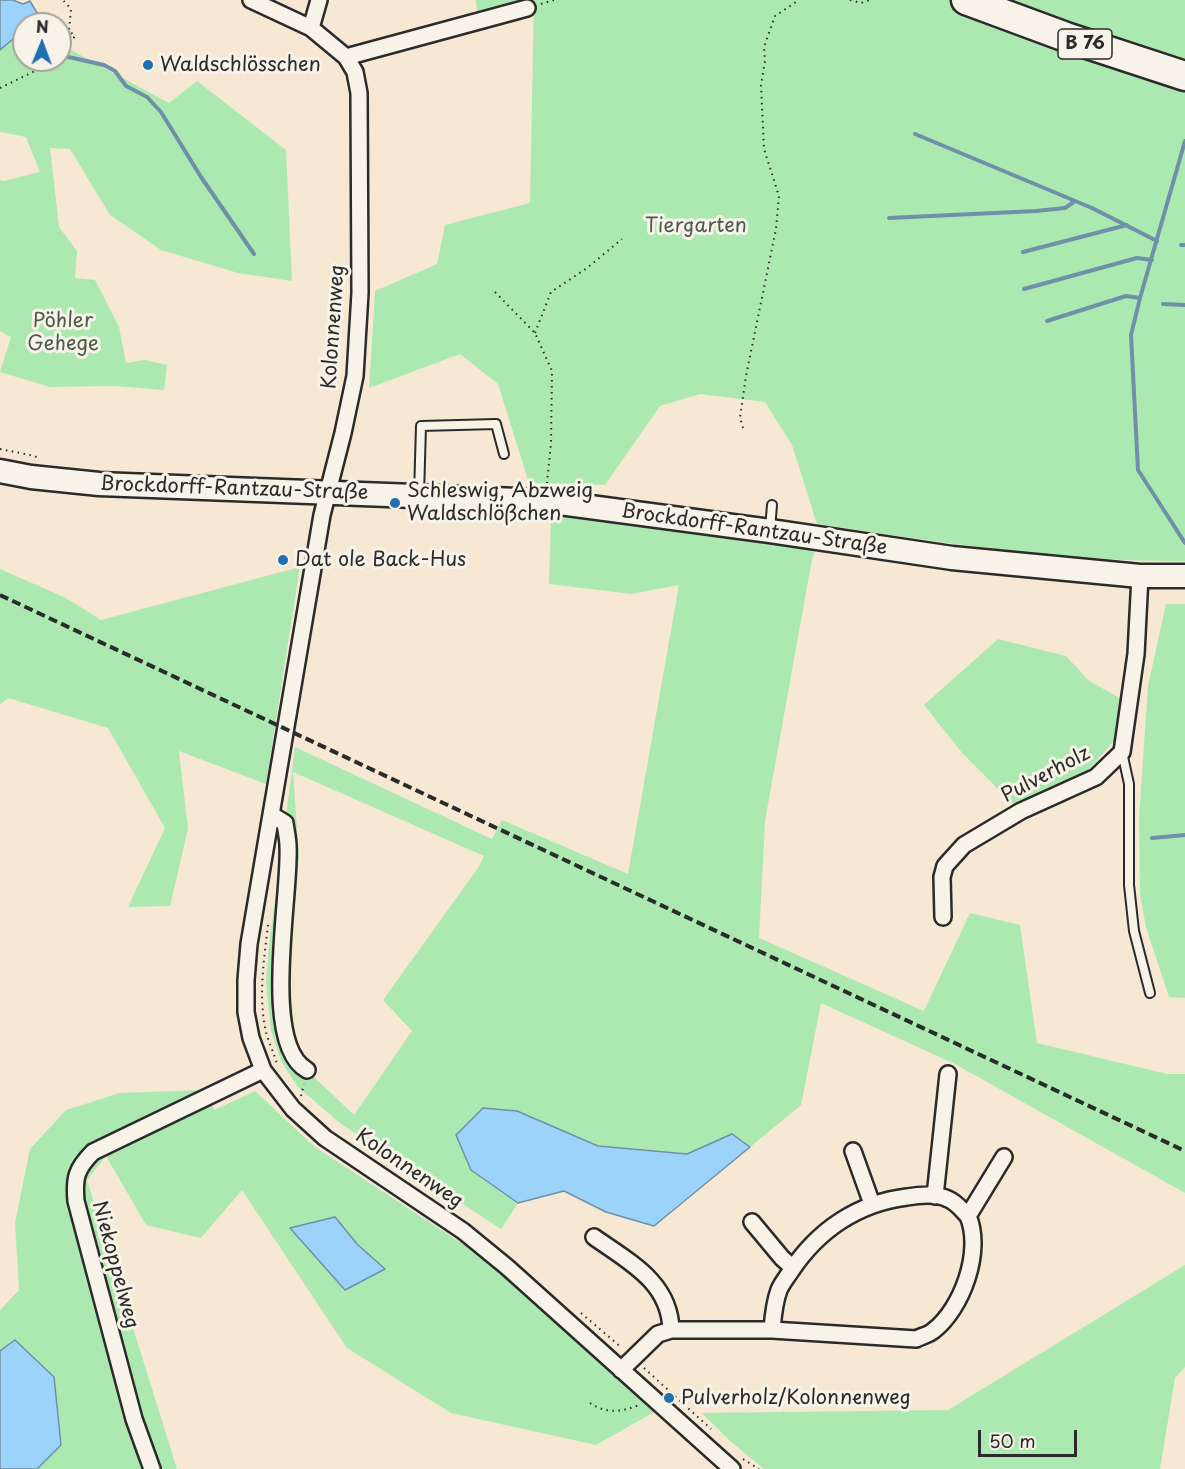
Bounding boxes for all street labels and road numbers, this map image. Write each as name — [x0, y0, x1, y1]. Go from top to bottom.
road number: B 76 — [1058, 29, 1112, 59]
street label: Kolonnenweg — [318, 264, 350, 390]
street label: Brockdorff-Rantzau-Straße — [99, 472, 369, 506]
street label: Brockdorff-Rantzau-Straße — [619, 499, 889, 561]
street label: Pulverholz — [998, 742, 1094, 808]
street label: Kolonnenweg — [351, 1124, 467, 1214]
street label: Niekoppelweg — [86, 1199, 144, 1331]

